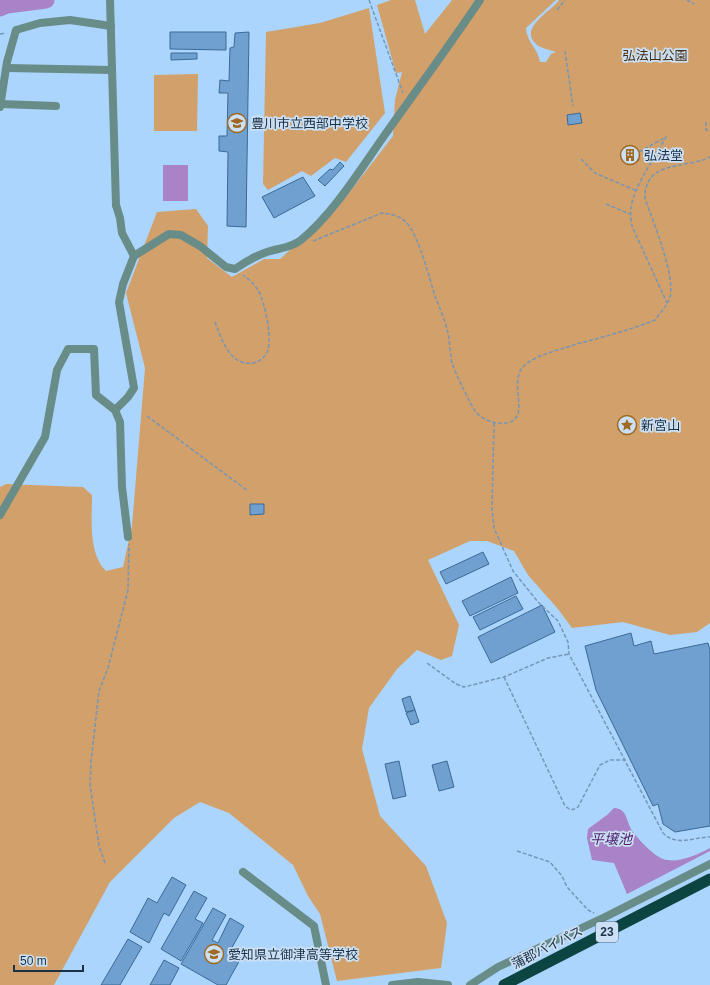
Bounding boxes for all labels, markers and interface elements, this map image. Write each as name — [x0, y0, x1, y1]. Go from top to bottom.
park label: 弘法山公園 — [622, 48, 688, 63]
school or university icon: 豊川市立西部中学校 — [226, 112, 248, 134]
place label: 豊川市立西部中学校 — [251, 116, 368, 131]
building icon: 弘法堂 — [619, 144, 641, 166]
place label: 弘法堂 — [644, 148, 683, 163]
place icon: 新宮山 — [616, 414, 638, 436]
place label: 新宮山 — [641, 418, 680, 433]
water label: 平壌池 — [590, 831, 634, 847]
road number: 23 — [596, 922, 618, 942]
street label: 蒲郡バイパス — [509, 923, 585, 972]
school or university icon: 愛知県立御津高等学校 — [203, 943, 225, 965]
scale bar — [14, 947, 83, 973]
place label: 愛知県立御津高等学校 — [228, 947, 358, 962]
text: 50 m — [20, 954, 47, 968]

